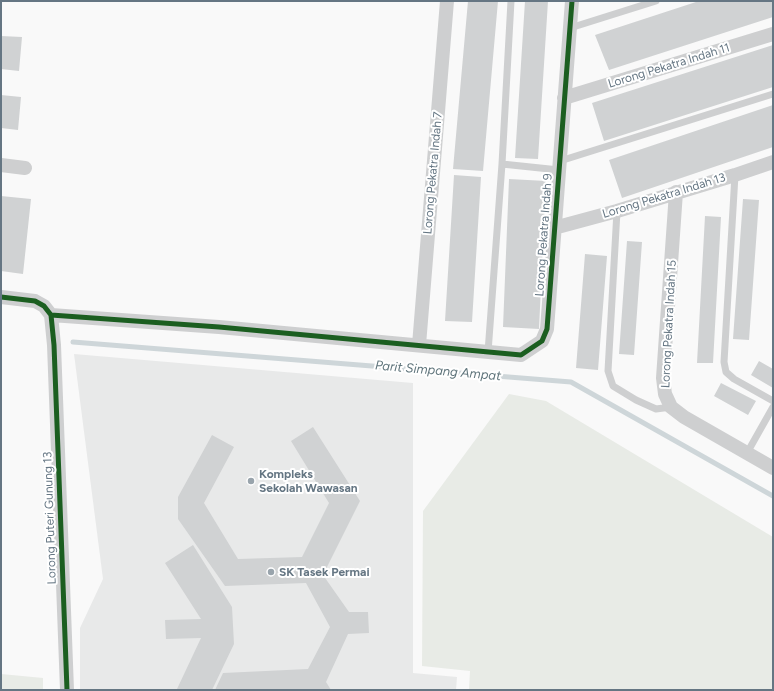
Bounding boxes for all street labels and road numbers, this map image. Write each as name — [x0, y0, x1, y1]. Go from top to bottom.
street label: Lorong Pekatra Indah 11 — [606, 41, 732, 91]
street label: Lorong Pekatra Indah 7 — [420, 111, 446, 235]
street label: Lorong Pekatra Indah 13 — [601, 170, 727, 222]
street label: Lorong Pekatra Indah 9 — [533, 173, 555, 297]
street label: Lorong Pekatra Indah 15 — [658, 260, 680, 388]
street label: Lorong Puteri Gunung 13 — [40, 451, 60, 585]

